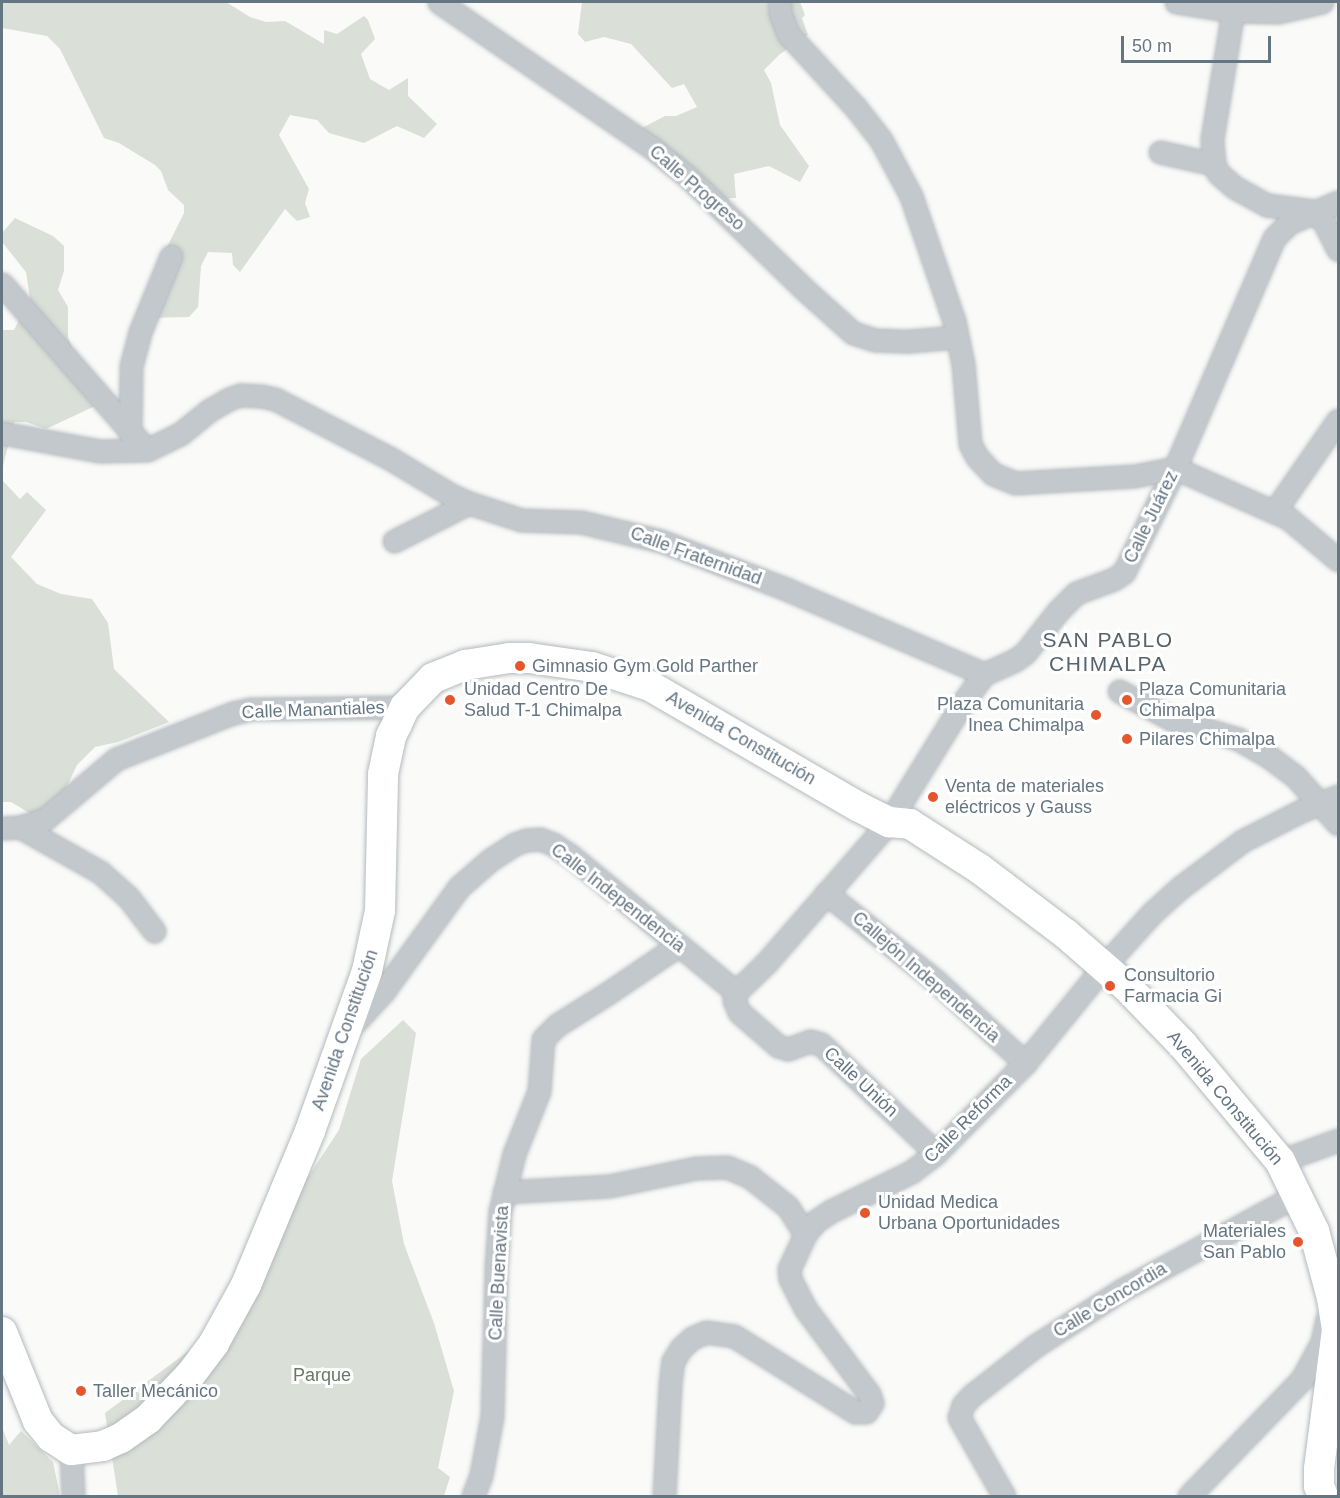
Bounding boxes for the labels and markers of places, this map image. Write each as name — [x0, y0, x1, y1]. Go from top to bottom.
place label: Gimnasio Gym Gold Parther — [532, 655, 758, 677]
marker: Gimnasio Gym Gold Parther — [513, 659, 527, 673]
place label: Unidad Centro De Salud T-1 Chimalpa — [464, 679, 622, 722]
place label: Plaza Comunitaria Chimalpa — [1139, 679, 1286, 722]
marker: Unidad Centro De Salud T-1 Chimalpa — [441, 691, 459, 709]
marker: Plaza Comunitaria Chimalpa — [1120, 693, 1134, 707]
place label: Plaza Comunitaria Inea Chimalpa — [937, 694, 1084, 736]
marker: Plaza Comunitaria Inea Chimalpa — [1089, 708, 1103, 722]
place label: Pilares Chimalpa — [1139, 728, 1275, 750]
marker: Pilares Chimalpa — [1120, 732, 1134, 746]
place label: Venta de materiales eléctricos y Gauss — [945, 776, 1104, 818]
marker: Venta de materiales eléctricos y Gauss — [926, 790, 940, 804]
place label: Consultorio Farmacia Gi — [1124, 965, 1222, 1008]
marker: Consultorio Farmacia Gi — [1101, 977, 1119, 995]
place label: Unidad Medica Urbana Oportunidades — [878, 1192, 1060, 1234]
marker: Unidad Medica Urbana Oportunidades — [856, 1204, 874, 1222]
place label: Materiales San Pablo — [1203, 1221, 1286, 1264]
marker: Materiales San Pablo — [1291, 1235, 1305, 1249]
place label: Taller Mecánico — [93, 1380, 218, 1402]
marker: Taller Mecánico — [74, 1384, 88, 1398]

